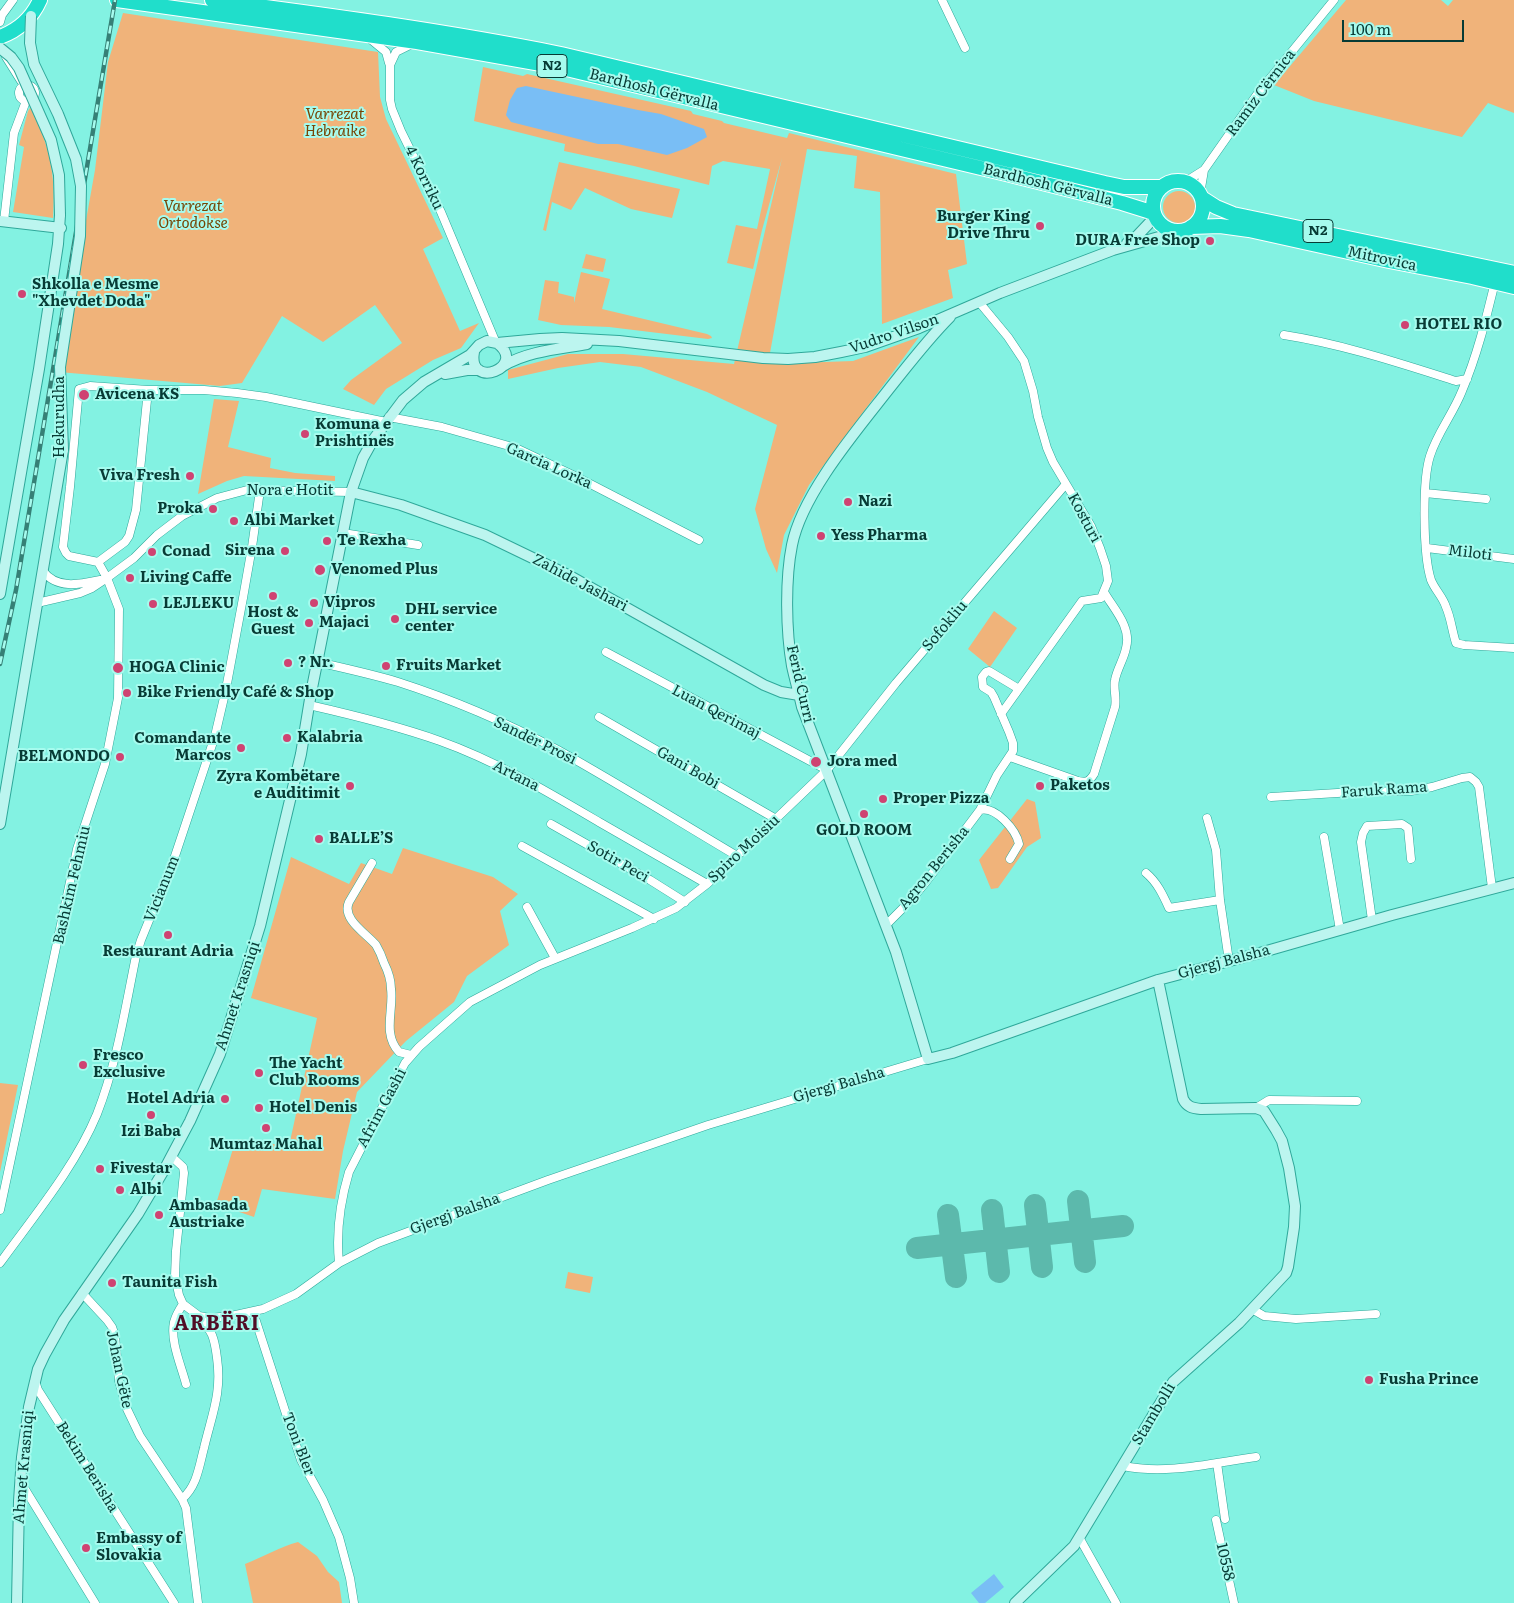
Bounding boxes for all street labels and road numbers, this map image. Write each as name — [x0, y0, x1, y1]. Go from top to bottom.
street label: Ramiz Cërnica — [1222, 46, 1300, 140]
road number: N2 — [537, 54, 567, 78]
street label: Bardhosh Gërvalla — [587, 65, 721, 115]
street label: 4 Korriku — [401, 143, 447, 213]
street label: Bardhosh Gërvalla — [981, 160, 1115, 210]
road number: N2 — [1303, 220, 1333, 242]
street label: Mitrovica — [1346, 243, 1418, 275]
street label: Vudro Vilson — [847, 310, 941, 358]
street label: Hekurudha — [51, 376, 69, 458]
street label: Garcia Lorka — [503, 439, 595, 493]
street label: Nora e Hotit — [246, 482, 334, 500]
street label: Kosturi — [1063, 490, 1105, 546]
street label: Miloti — [1447, 541, 1493, 565]
street label: Zahide Jashari — [529, 550, 631, 616]
street label: Sofokliu — [919, 597, 971, 655]
street label: Ferid Curri — [782, 643, 818, 725]
street label: Luan Qerimaj — [669, 681, 763, 743]
street label: Sandër Prosi — [491, 713, 579, 769]
street label: Gani Bobi — [653, 743, 723, 793]
street label: Artana — [490, 757, 542, 795]
street label: Faruk Rama — [1340, 778, 1428, 802]
street label: Spiro Moisiu — [704, 811, 784, 887]
street label: Agron Berisha — [895, 823, 973, 913]
street label: Bashkim Fehmiu — [50, 824, 94, 946]
street label: Sotir Peci — [584, 837, 652, 887]
street label: Vicianum — [141, 853, 183, 925]
street label: Ahmet Krasniqi — [212, 939, 264, 1053]
street label: Gjergj Balsha — [1176, 941, 1272, 983]
street label: Gjergj Balsha — [791, 1063, 887, 1107]
street label: Afrim Gashi — [354, 1065, 410, 1151]
street label: Gjergj Balsha — [408, 1189, 502, 1239]
street label: Johan Gëte — [102, 1328, 136, 1410]
street label: Stambolli — [1128, 1380, 1180, 1448]
street label: Ahmet Krasniqi — [10, 1409, 38, 1525]
street label: Toni Bler — [278, 1410, 318, 1478]
street label: Bekim Berisha — [52, 1418, 122, 1516]
street label: 10558 — [1212, 1541, 1238, 1583]

